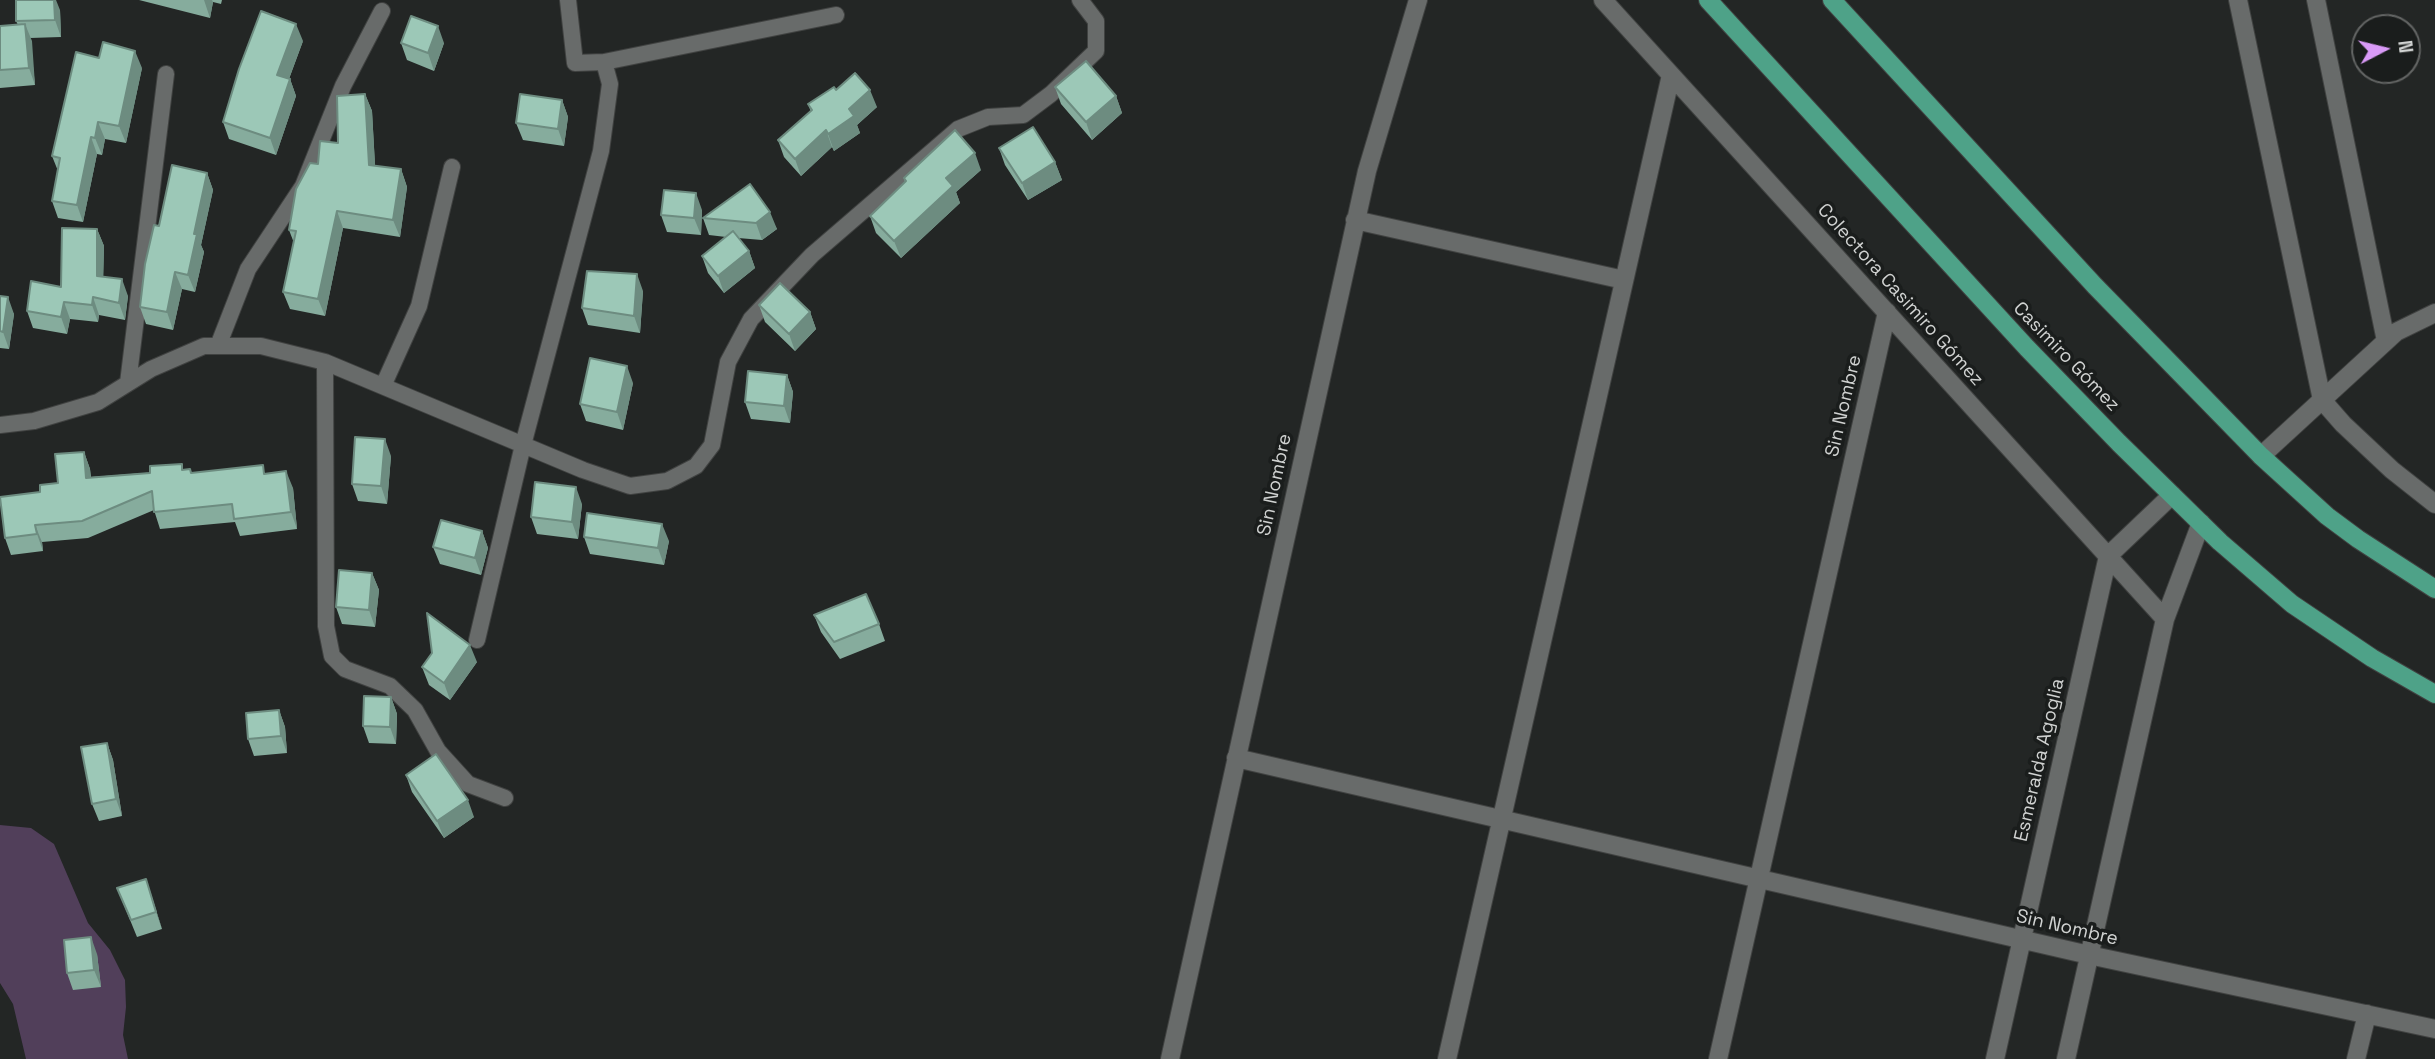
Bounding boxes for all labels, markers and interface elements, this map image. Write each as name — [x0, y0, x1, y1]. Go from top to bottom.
north arrow — [2351, 14, 2421, 84]
text: N — [2392, 39, 2419, 54]
street label: Colectora Casimiro Gómez — [1812, 199, 1988, 391]
street label: Casimiro Gómez — [2008, 297, 2124, 417]
street label: Sin Nombre — [1821, 353, 1867, 459]
street label: Sin Nombre — [1253, 432, 1297, 538]
street label: Esmeralda Agoglia — [2010, 676, 2070, 844]
street label: Sin Nombre — [2014, 905, 2120, 951]

